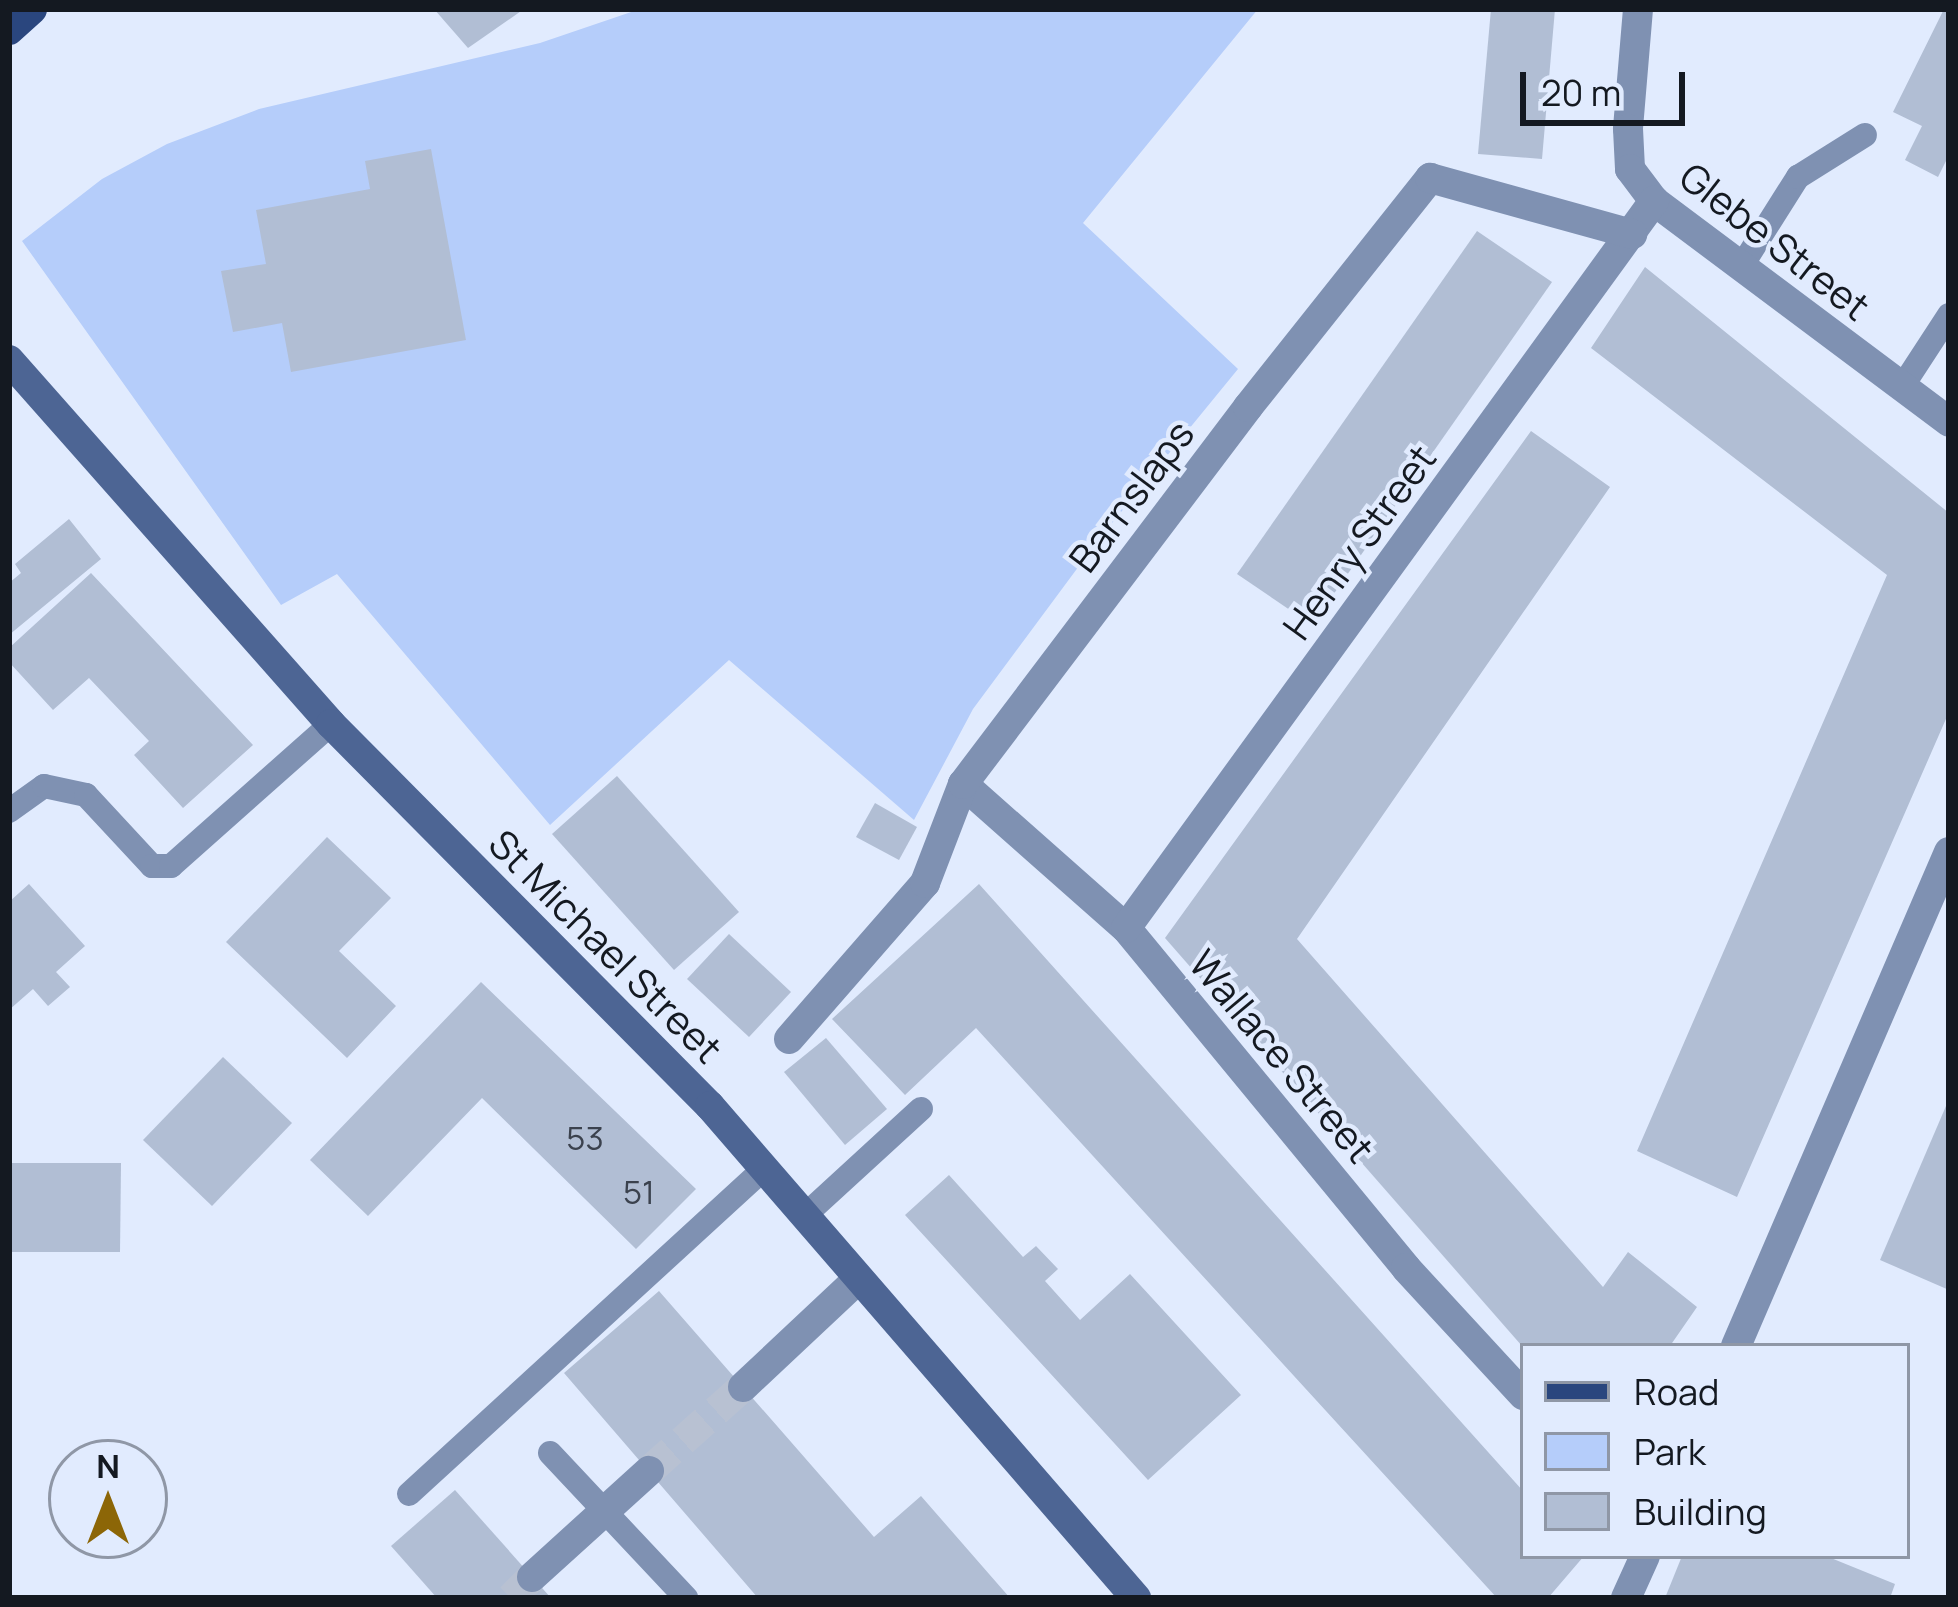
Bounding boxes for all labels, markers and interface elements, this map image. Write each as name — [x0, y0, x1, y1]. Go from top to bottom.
scale bar — [1526, 48, 1691, 122]
text: 20 m — [1541, 68, 1621, 117]
street label: Glebe Street — [1671, 152, 1879, 330]
street label: Barnslaps — [1059, 411, 1203, 581]
street label: Henry Street — [1273, 436, 1445, 648]
street label: St Michael Street — [480, 820, 732, 1072]
street label: Wallace Street — [1180, 940, 1384, 1172]
house number: 53 — [566, 1118, 604, 1158]
house number: 51 — [623, 1172, 655, 1212]
legend — [1520, 1343, 1910, 1559]
text: Road — [1634, 1367, 1719, 1416]
text: Park — [1634, 1427, 1706, 1476]
north arrow — [48, 1439, 168, 1559]
text: N — [96, 1443, 120, 1488]
text: Building — [1634, 1487, 1767, 1536]

